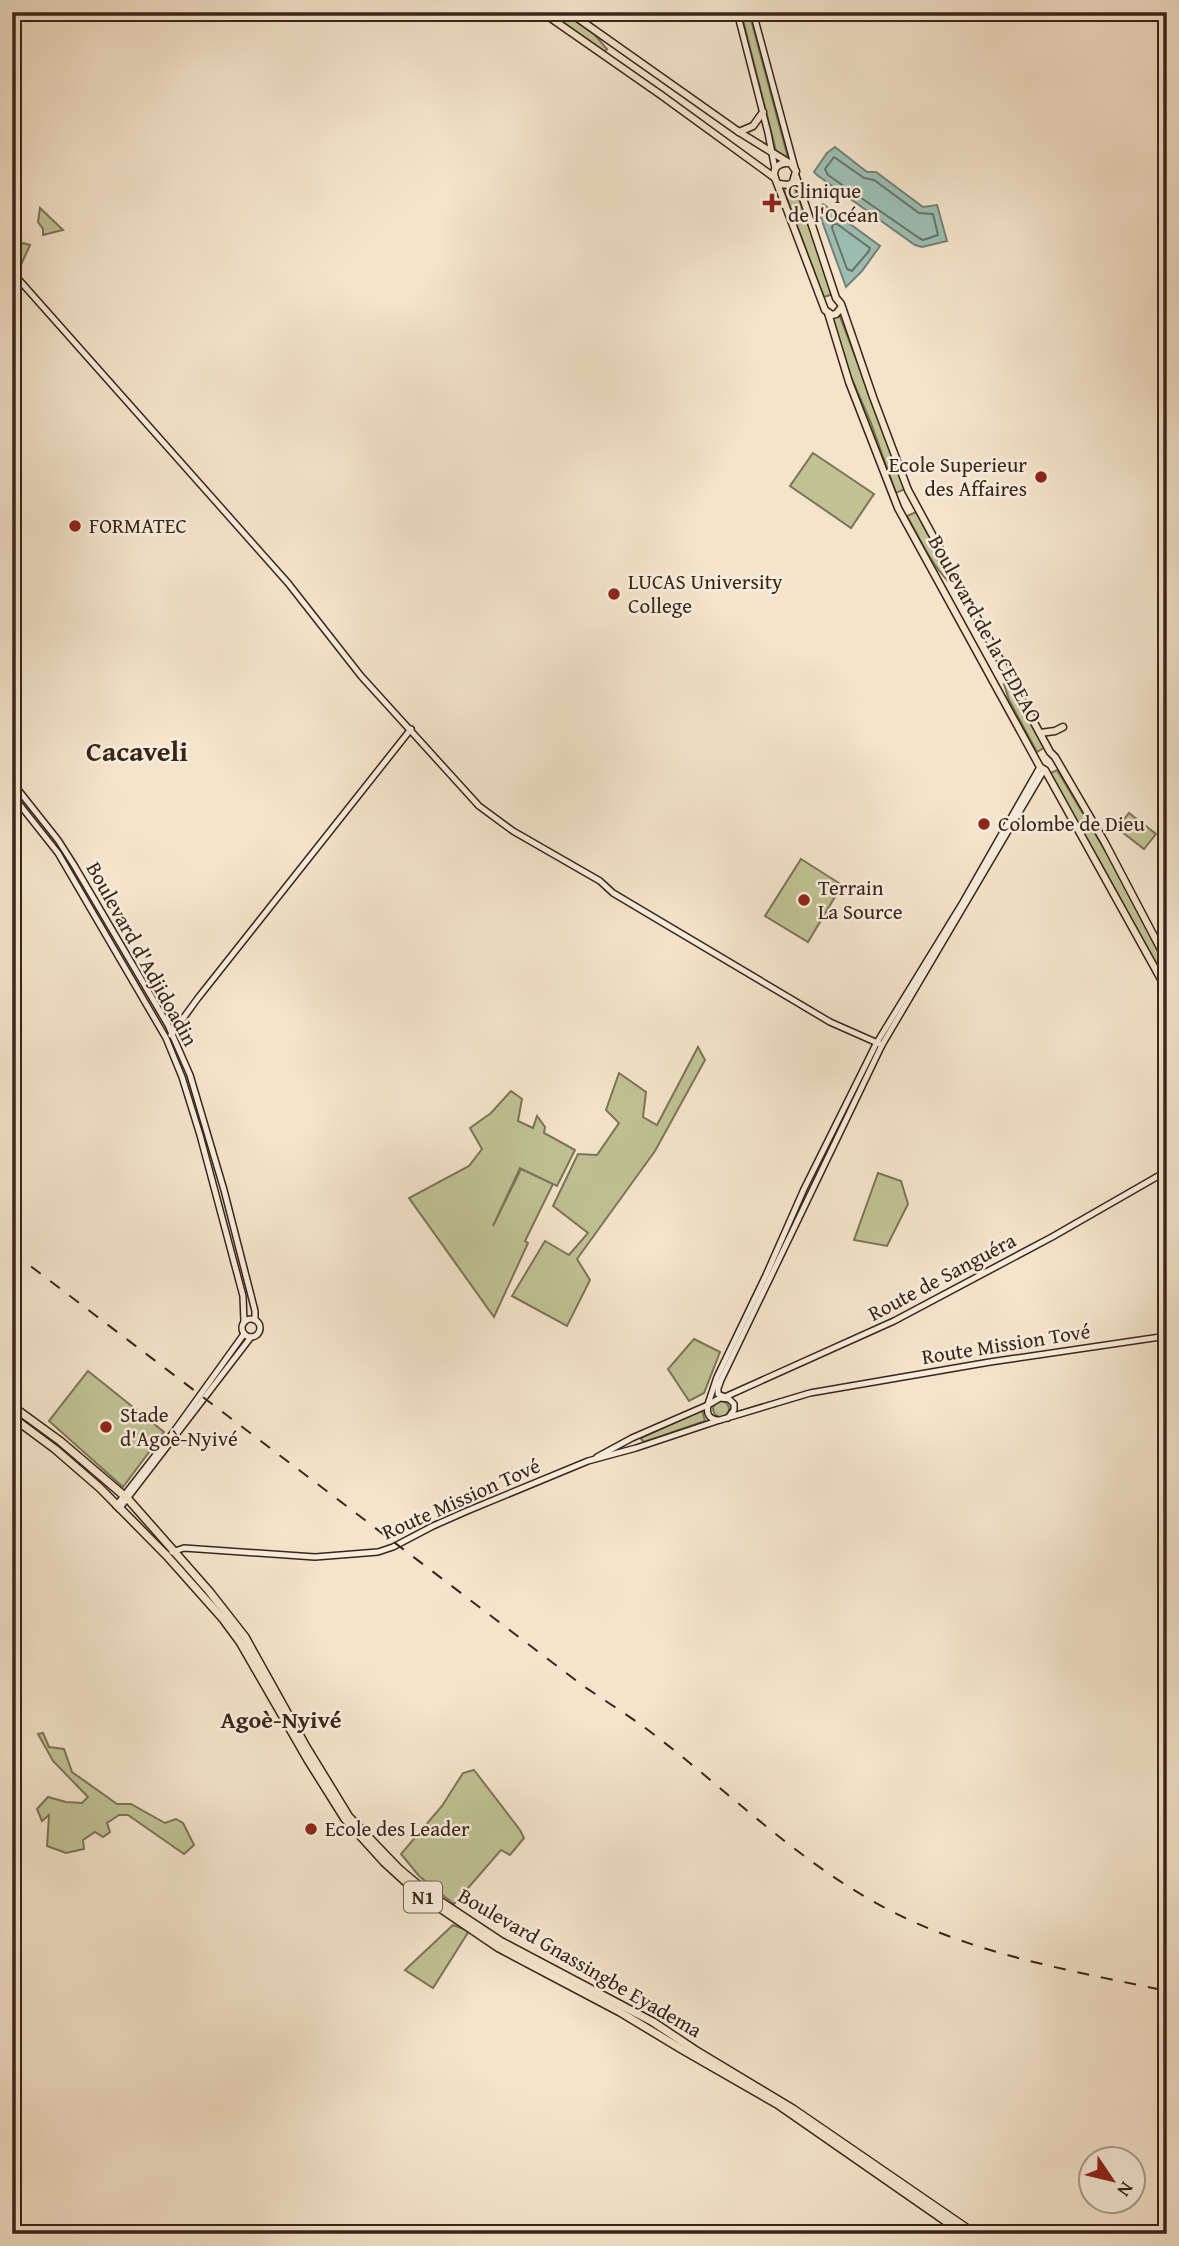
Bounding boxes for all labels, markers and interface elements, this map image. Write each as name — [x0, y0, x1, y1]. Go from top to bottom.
place label: Clinique de l'Océan — [788, 175, 879, 230]
marker: Clinique de l'Océan — [762, 193, 782, 213]
place label: Ecole Superieur des Affaires — [889, 449, 1027, 504]
marker: Ecole Superieur des Affaires — [1033, 469, 1049, 485]
place label: FORMATEC — [89, 510, 187, 541]
marker: FORMATEC — [67, 518, 83, 534]
street label: Boulevard de la CEDEAO — [921, 529, 1050, 728]
place label: LUCAS University College — [628, 566, 783, 621]
marker: LUCAS University College — [606, 586, 622, 602]
district label: Cacaveli — [86, 730, 188, 771]
place label: Colombe de Dieu — [998, 808, 1145, 839]
marker: Colombe de Dieu — [976, 816, 992, 832]
street label: Boulevard d'Adjidoadin — [79, 856, 206, 1052]
place label: Terrain La Source — [818, 872, 903, 927]
marker: Terrain La Source — [796, 892, 812, 908]
street label: Route de Sanguéra — [862, 1224, 1021, 1329]
street label: Route Mission Tové — [919, 1315, 1093, 1372]
place label: Stade d'Agoè-Nyivé — [120, 1399, 238, 1454]
marker: Stade d'Agoè-Nyivé — [98, 1419, 114, 1435]
street label: Route Mission Tové — [377, 1450, 545, 1547]
district label: Agoè-Nyivé — [220, 1702, 342, 1737]
place label: Ecole des Leader — [325, 1813, 470, 1844]
marker: Ecole des Leader — [303, 1821, 319, 1837]
street label: Boulevard Gnassingbe Eyadema — [453, 1880, 708, 2045]
road number: N1 — [404, 1882, 442, 1912]
north arrow — [1078, 2144, 1148, 2214]
text: N — [1111, 2177, 1141, 2203]

